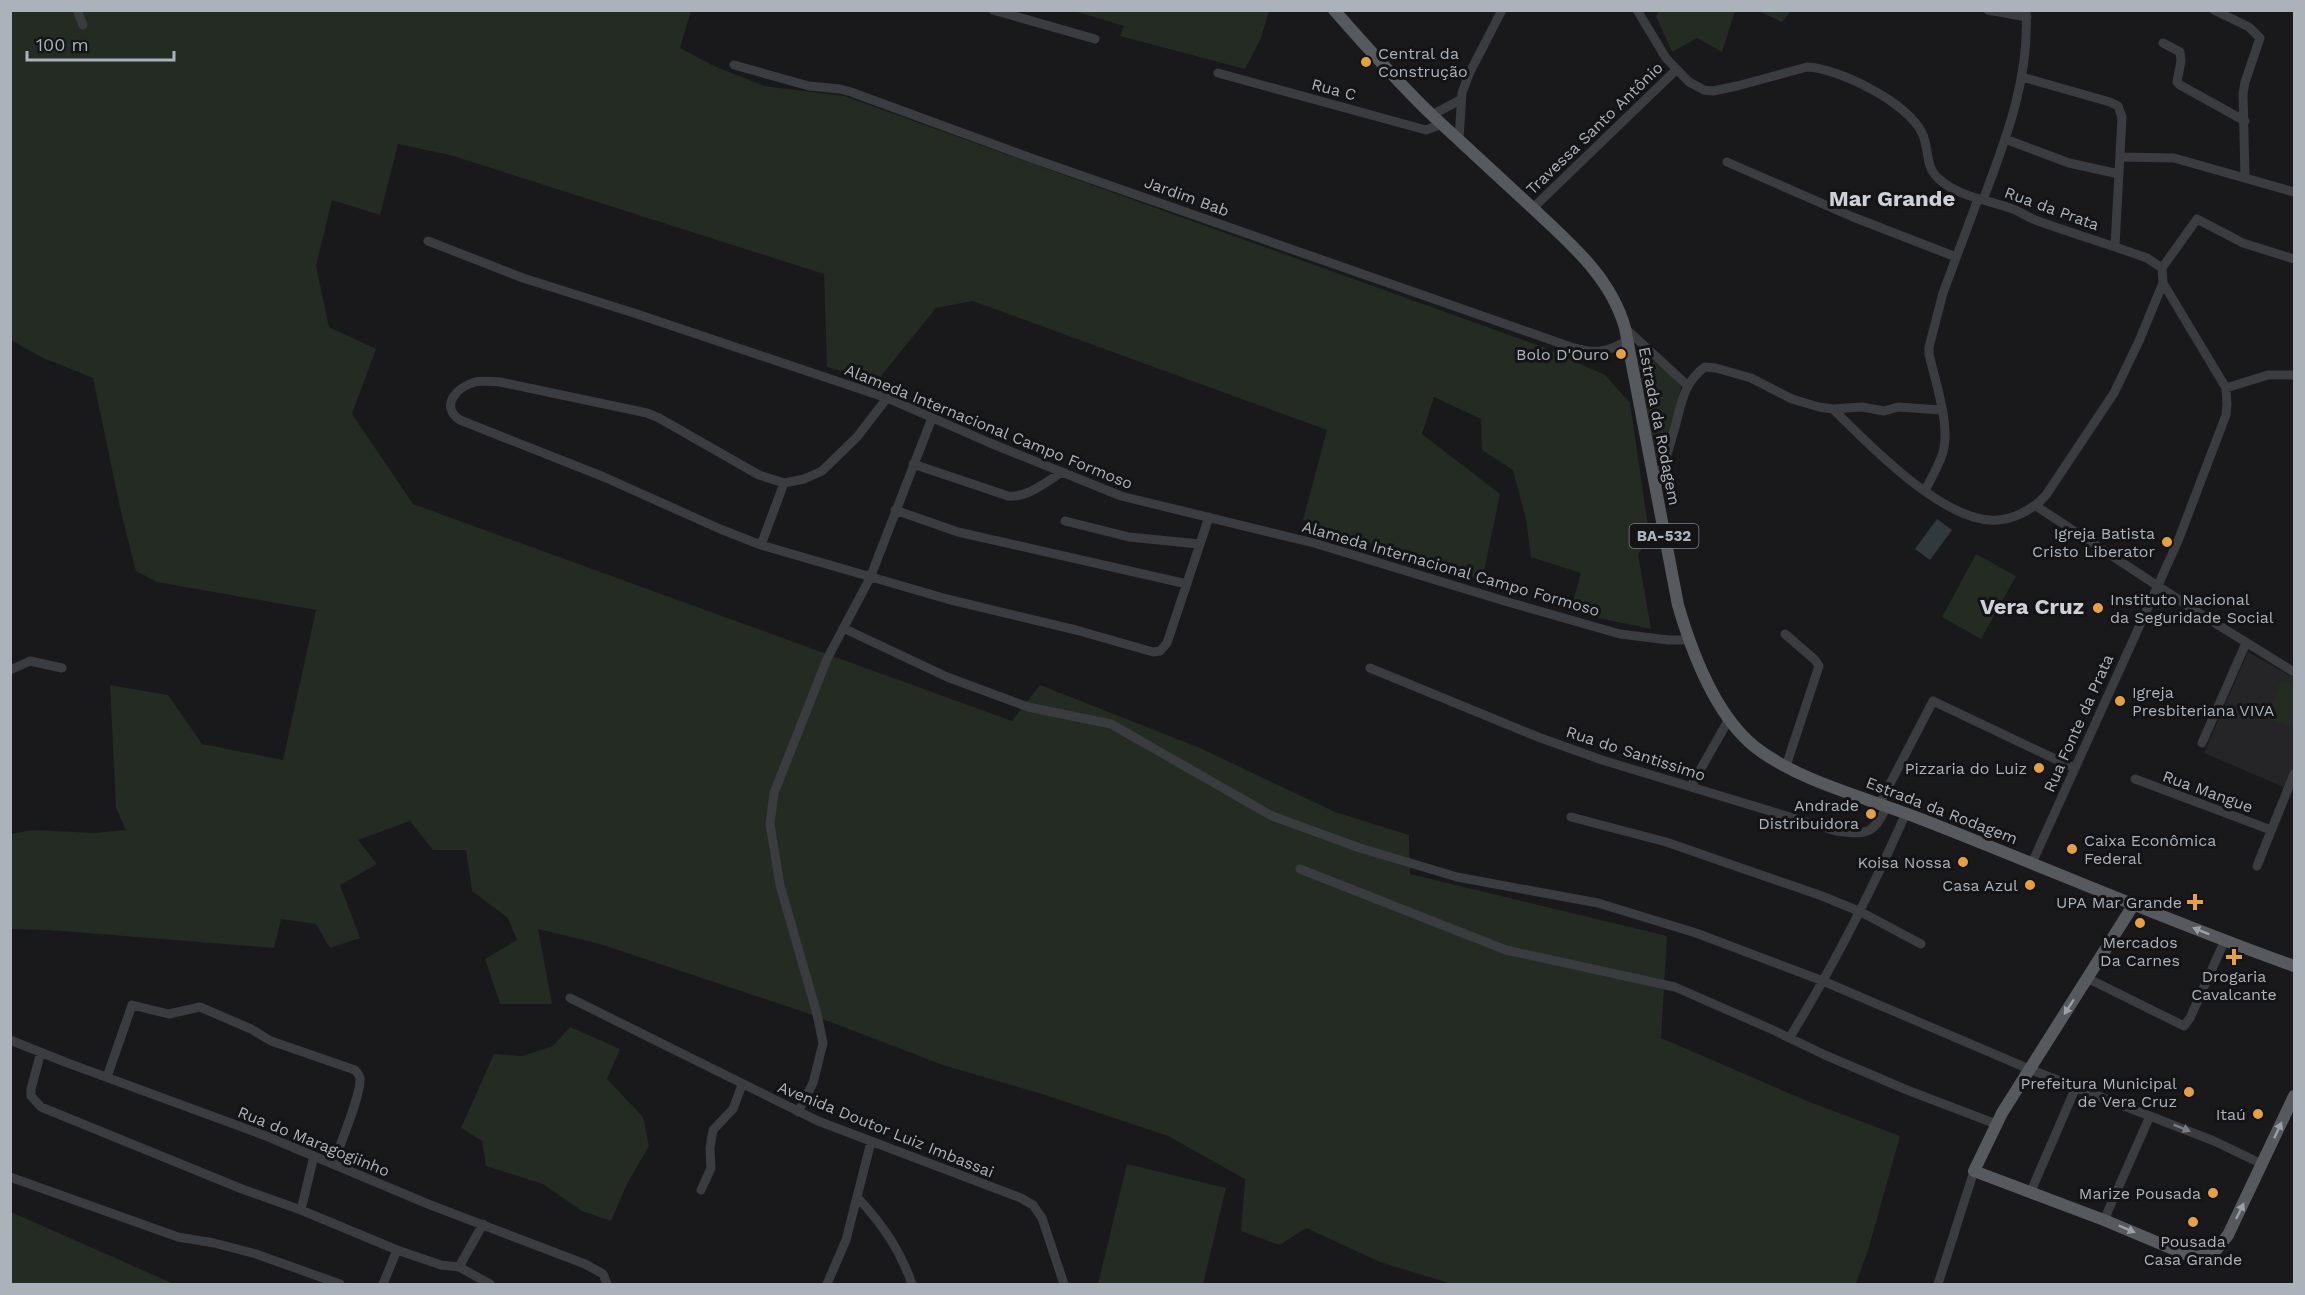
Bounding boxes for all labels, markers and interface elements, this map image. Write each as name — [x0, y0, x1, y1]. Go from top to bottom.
scale bar — [27, 24, 174, 62]
text: 100 m — [36, 34, 89, 55]
place label: Central da Construção — [1378, 44, 1468, 81]
marker: Central da Construção — [1359, 55, 1373, 69]
street label: Travessa Santo Antônio — [1522, 58, 1667, 199]
street label: Rua C — [1309, 74, 1358, 105]
street label: Jardim Bab — [1142, 172, 1232, 221]
street label: Rua da Prata — [2002, 183, 2102, 234]
district label: Mar Grande — [1829, 186, 1955, 211]
place label: Bolo D'Ouro — [1516, 345, 1609, 364]
street label: Estrada da Rodagem — [1635, 345, 1684, 507]
marker: Bolo D'Ouro — [1614, 347, 1628, 361]
street label: Alameda Internacional Campo Formoso — [842, 360, 1136, 493]
street label: Alameda Internacional Campo Formoso — [1300, 517, 1602, 620]
road number: BA-532 — [1630, 524, 1698, 548]
place label: Igreja Batista Cristo Liberator — [2032, 524, 2155, 561]
marker: Igreja Batista Cristo Liberator — [2160, 535, 2174, 549]
place label: Instituto Nacional da Seguridade Social — [2110, 590, 2274, 627]
district label: Vera Cruz — [1980, 594, 2084, 619]
marker: Instituto Nacional da Seguridade Social — [2091, 601, 2105, 615]
street label: Rua Fonte da Prata — [2039, 651, 2117, 795]
place label: Igreja Presbiteriana VIVA — [2132, 683, 2275, 720]
marker: Igreja Presbiteriana VIVA — [2113, 694, 2127, 708]
street label: Rua do Santissimo — [1564, 722, 1708, 785]
place label: Pizzaria do Luiz — [1905, 759, 2027, 778]
marker: Pizzaria do Luiz — [2032, 761, 2046, 775]
street label: Rua Mangue — [2160, 766, 2256, 817]
street label: Estrada da Rodagem — [1863, 773, 2020, 848]
place label: Andrade Distribuidora — [1758, 796, 1859, 833]
marker: Andrade Distribuidora — [1864, 807, 1878, 821]
place label: Caixa Econômica Federal — [2084, 831, 2216, 868]
marker: Caixa Econômica Federal — [2065, 842, 2079, 856]
place label: Koisa Nossa — [1858, 853, 1951, 872]
marker: Koisa Nossa — [1956, 855, 1970, 869]
place label: Casa Azul — [1942, 876, 2018, 895]
marker: Casa Azul — [2023, 878, 2037, 892]
place label: UPA Mar Grande — [2056, 893, 2182, 912]
marker: UPA Mar Grande — [2186, 893, 2204, 911]
marker: Mercados Da Carnes — [2133, 916, 2147, 930]
one-way arrow — [2191, 925, 2209, 935]
place label: Mercados Da Carnes — [2100, 933, 2180, 970]
marker: Drogaria Cavalcante — [2227, 950, 2241, 964]
place label: Drogaria Cavalcante — [2191, 967, 2277, 1004]
one-way arrow — [2063, 998, 2075, 1014]
place label: Prefeitura Municipal de Vera Cruz — [2020, 1074, 2177, 1111]
street label: Avenida Doutor Luiz Imbassai — [775, 1077, 997, 1182]
marker: Prefeitura Municipal de Vera Cruz — [2182, 1085, 2196, 1099]
street label: Rua do Maragogiinho — [235, 1102, 393, 1181]
place label: Itaú — [2216, 1105, 2246, 1124]
marker: Itaú — [2251, 1107, 2265, 1121]
one-way arrow — [2274, 1121, 2283, 1138]
one-way arrow — [2173, 1123, 2191, 1133]
place label: Marize Pousada — [2079, 1184, 2201, 1203]
marker: Marize Pousada — [2206, 1186, 2220, 1200]
one-way arrow — [2235, 1202, 2244, 1219]
marker: Pousada Casa Grande — [2186, 1215, 2200, 1229]
one-way arrow — [2119, 1225, 2136, 1234]
place label: Pousada Casa Grande — [2144, 1232, 2242, 1269]

